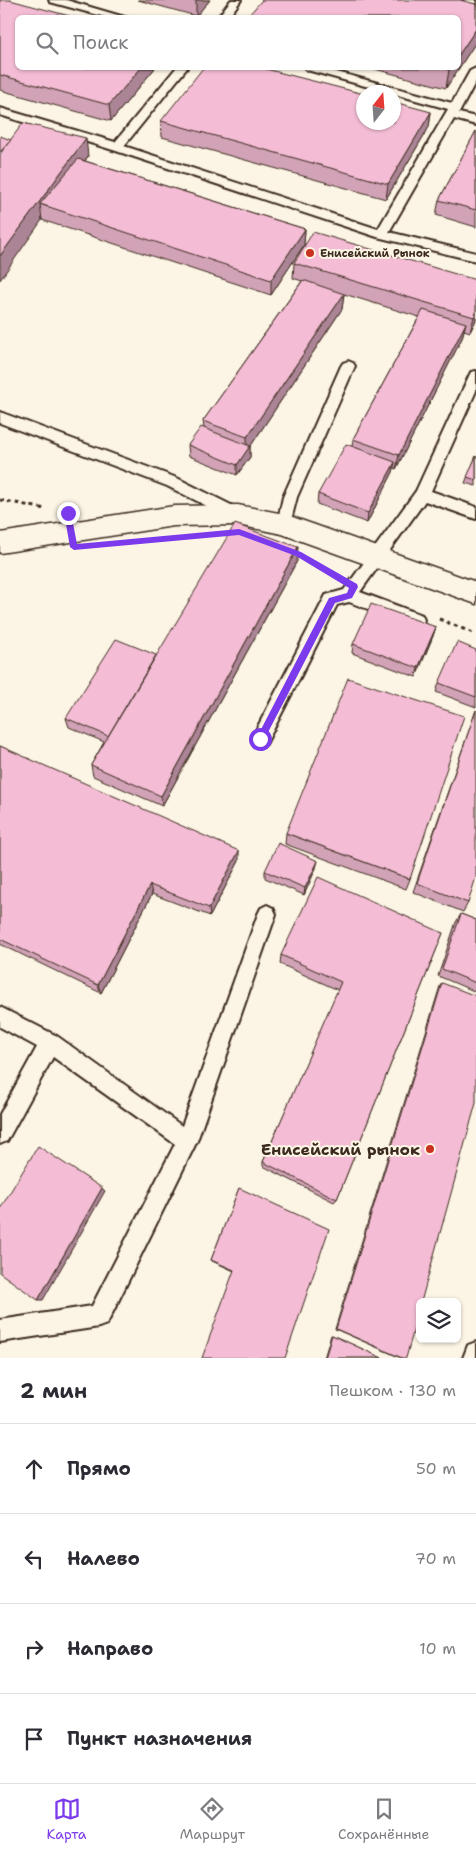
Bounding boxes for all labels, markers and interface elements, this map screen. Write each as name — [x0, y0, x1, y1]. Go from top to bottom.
search box — [15, 15, 461, 70]
icon: search — [33, 29, 61, 57]
text: Поиск — [73, 30, 128, 55]
north arrow — [356, 85, 401, 130]
place label: Енисейский Рынок — [320, 246, 430, 261]
marker: Енисейский Рынок — [304, 247, 316, 259]
route end — [57, 502, 80, 525]
route start — [249, 728, 272, 751]
place label: Енисейский рынок — [261, 1139, 420, 1160]
marker: Енисейский рынок — [424, 1143, 436, 1155]
map controls — [416, 1298, 461, 1343]
button: layers — [416, 1298, 461, 1343]
text: 2 мин — [20, 1377, 87, 1405]
text: Пешком · 130 m — [329, 1380, 456, 1401]
icon: ahead — [20, 1455, 48, 1483]
text: Прямо — [67, 1456, 131, 1481]
text: 50 m — [416, 1458, 456, 1479]
icon: left — [20, 1545, 48, 1573]
text: Налево — [67, 1546, 140, 1571]
text: 70 m — [415, 1548, 456, 1569]
icon: right — [20, 1635, 48, 1663]
text: Направо — [67, 1636, 153, 1661]
text: 10 m — [419, 1638, 456, 1659]
icon: arrive — [20, 1725, 48, 1753]
text: Пункт назначения — [67, 1726, 252, 1751]
tab: Карта — [47, 1795, 87, 1843]
tab: Маршрут — [180, 1795, 245, 1843]
tab: Сохранённые — [338, 1795, 429, 1843]

